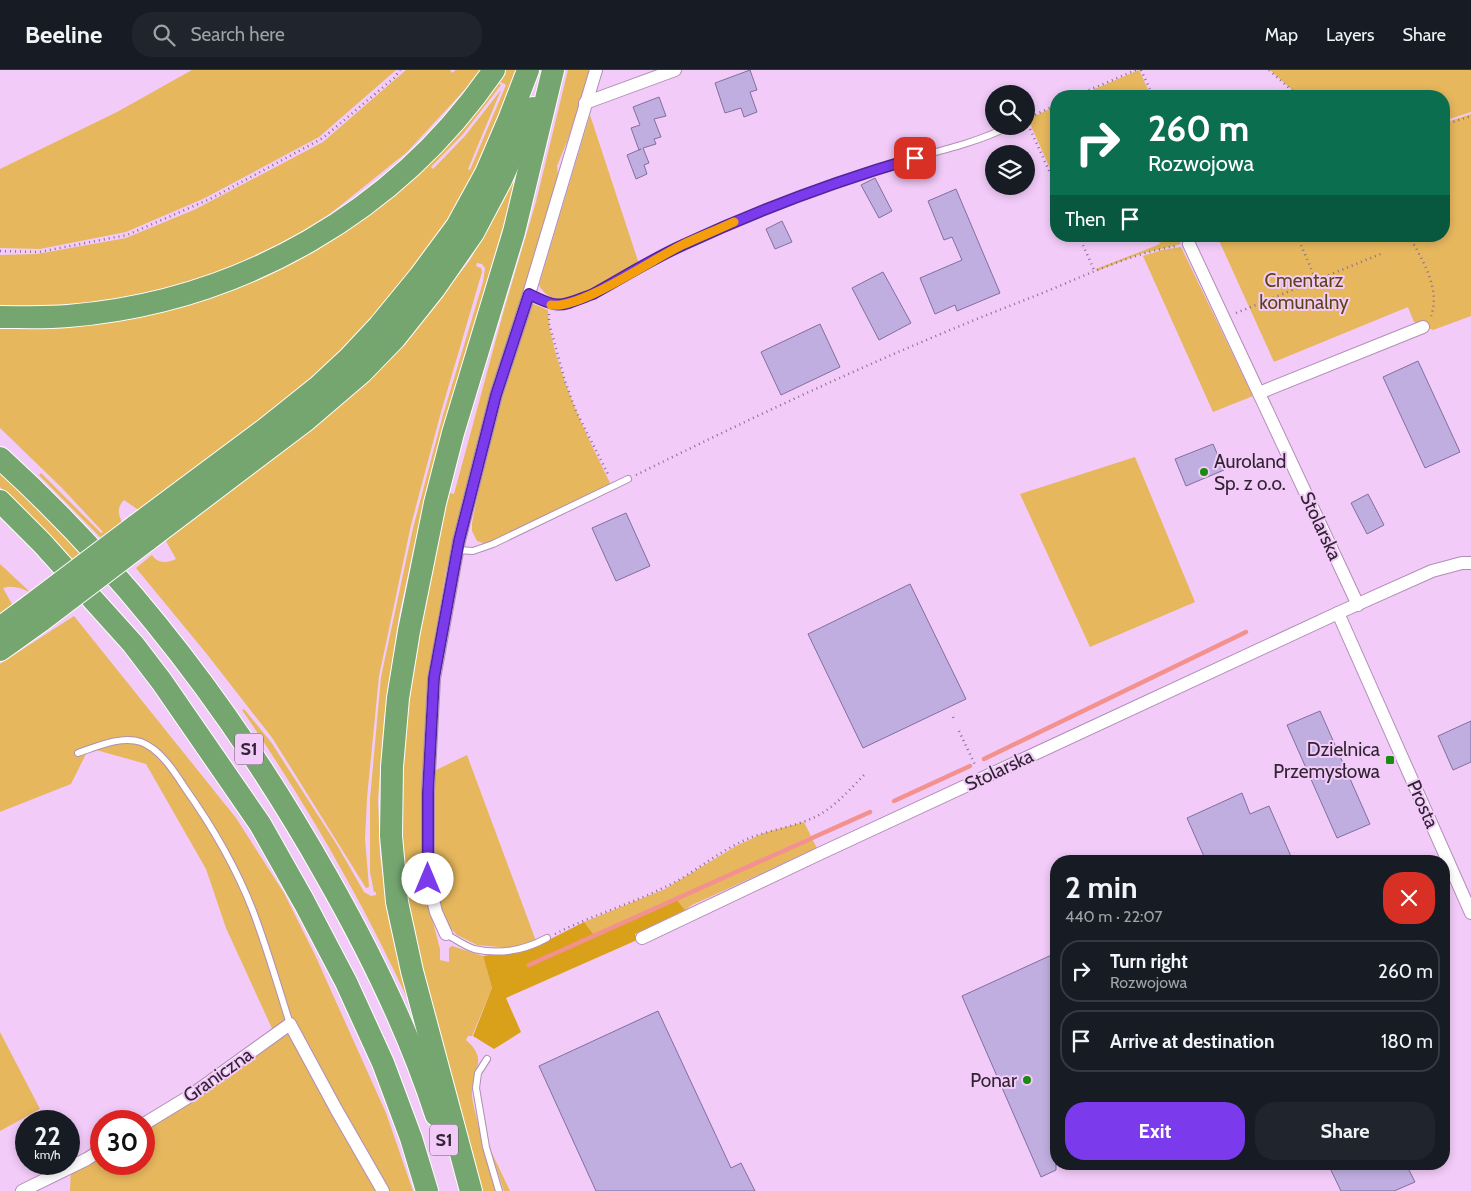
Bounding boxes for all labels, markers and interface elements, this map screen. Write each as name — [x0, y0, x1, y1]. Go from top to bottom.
search box — [132, 12, 482, 57]
text: Beeline — [25, 20, 102, 49]
icon: search — [150, 21, 178, 49]
text: Search here — [190, 23, 285, 46]
text: Map — [1265, 24, 1298, 46]
text: Layers — [1326, 24, 1375, 46]
text: Share — [1403, 24, 1446, 46]
map controls — [985, 85, 1035, 195]
button: search — [985, 85, 1035, 135]
text: 260 m — [1148, 107, 1249, 150]
icon: right — [1065, 110, 1130, 175]
pin — [894, 137, 936, 179]
icon: arrive — [901, 144, 929, 172]
button: layers — [985, 145, 1035, 195]
text: Rozwojowa — [1148, 150, 1254, 177]
icon: arrive — [1116, 205, 1144, 233]
text: Then — [1065, 208, 1106, 231]
park label: Cmentarz komunalny — [1259, 269, 1349, 314]
place label: Auroland Sp. z o.o. — [1214, 450, 1286, 495]
marker: Auroland Sp. z o.o. — [1198, 466, 1210, 478]
street label: Stolarska — [1295, 488, 1347, 564]
road number: S1 — [235, 734, 263, 764]
place label: Dzielnica Przemysłowa — [1273, 738, 1380, 783]
street label: Stolarska — [961, 744, 1037, 796]
marker: Dzielnica Przemysłowa — [1384, 754, 1396, 766]
street label: Prosta — [1402, 776, 1444, 832]
position arrow — [401, 852, 453, 904]
text: 2 min — [1065, 869, 1137, 906]
button: close — [1383, 872, 1435, 924]
text: 440 m · 22:07 — [1065, 907, 1162, 926]
text: Turn right — [1110, 950, 1188, 973]
icon: right — [1067, 957, 1095, 985]
text: 260 m — [1378, 960, 1433, 983]
text: Rozwojowa — [1110, 973, 1187, 992]
icon: arrive — [1067, 1027, 1095, 1055]
text: Arrive at destination — [1110, 1030, 1274, 1053]
text: 180 m — [1381, 1030, 1433, 1053]
street label: Graniczna — [179, 1043, 257, 1107]
place label: Ponar — [970, 1069, 1017, 1092]
marker: Ponar — [1021, 1074, 1033, 1086]
button: Exit — [1065, 1102, 1245, 1160]
button: Share — [1255, 1102, 1435, 1160]
speed limit sign: 30 — [90, 1110, 155, 1175]
text: 22 — [34, 1121, 61, 1151]
road number: S1 — [430, 1124, 458, 1156]
text: km/h — [34, 1147, 61, 1162]

